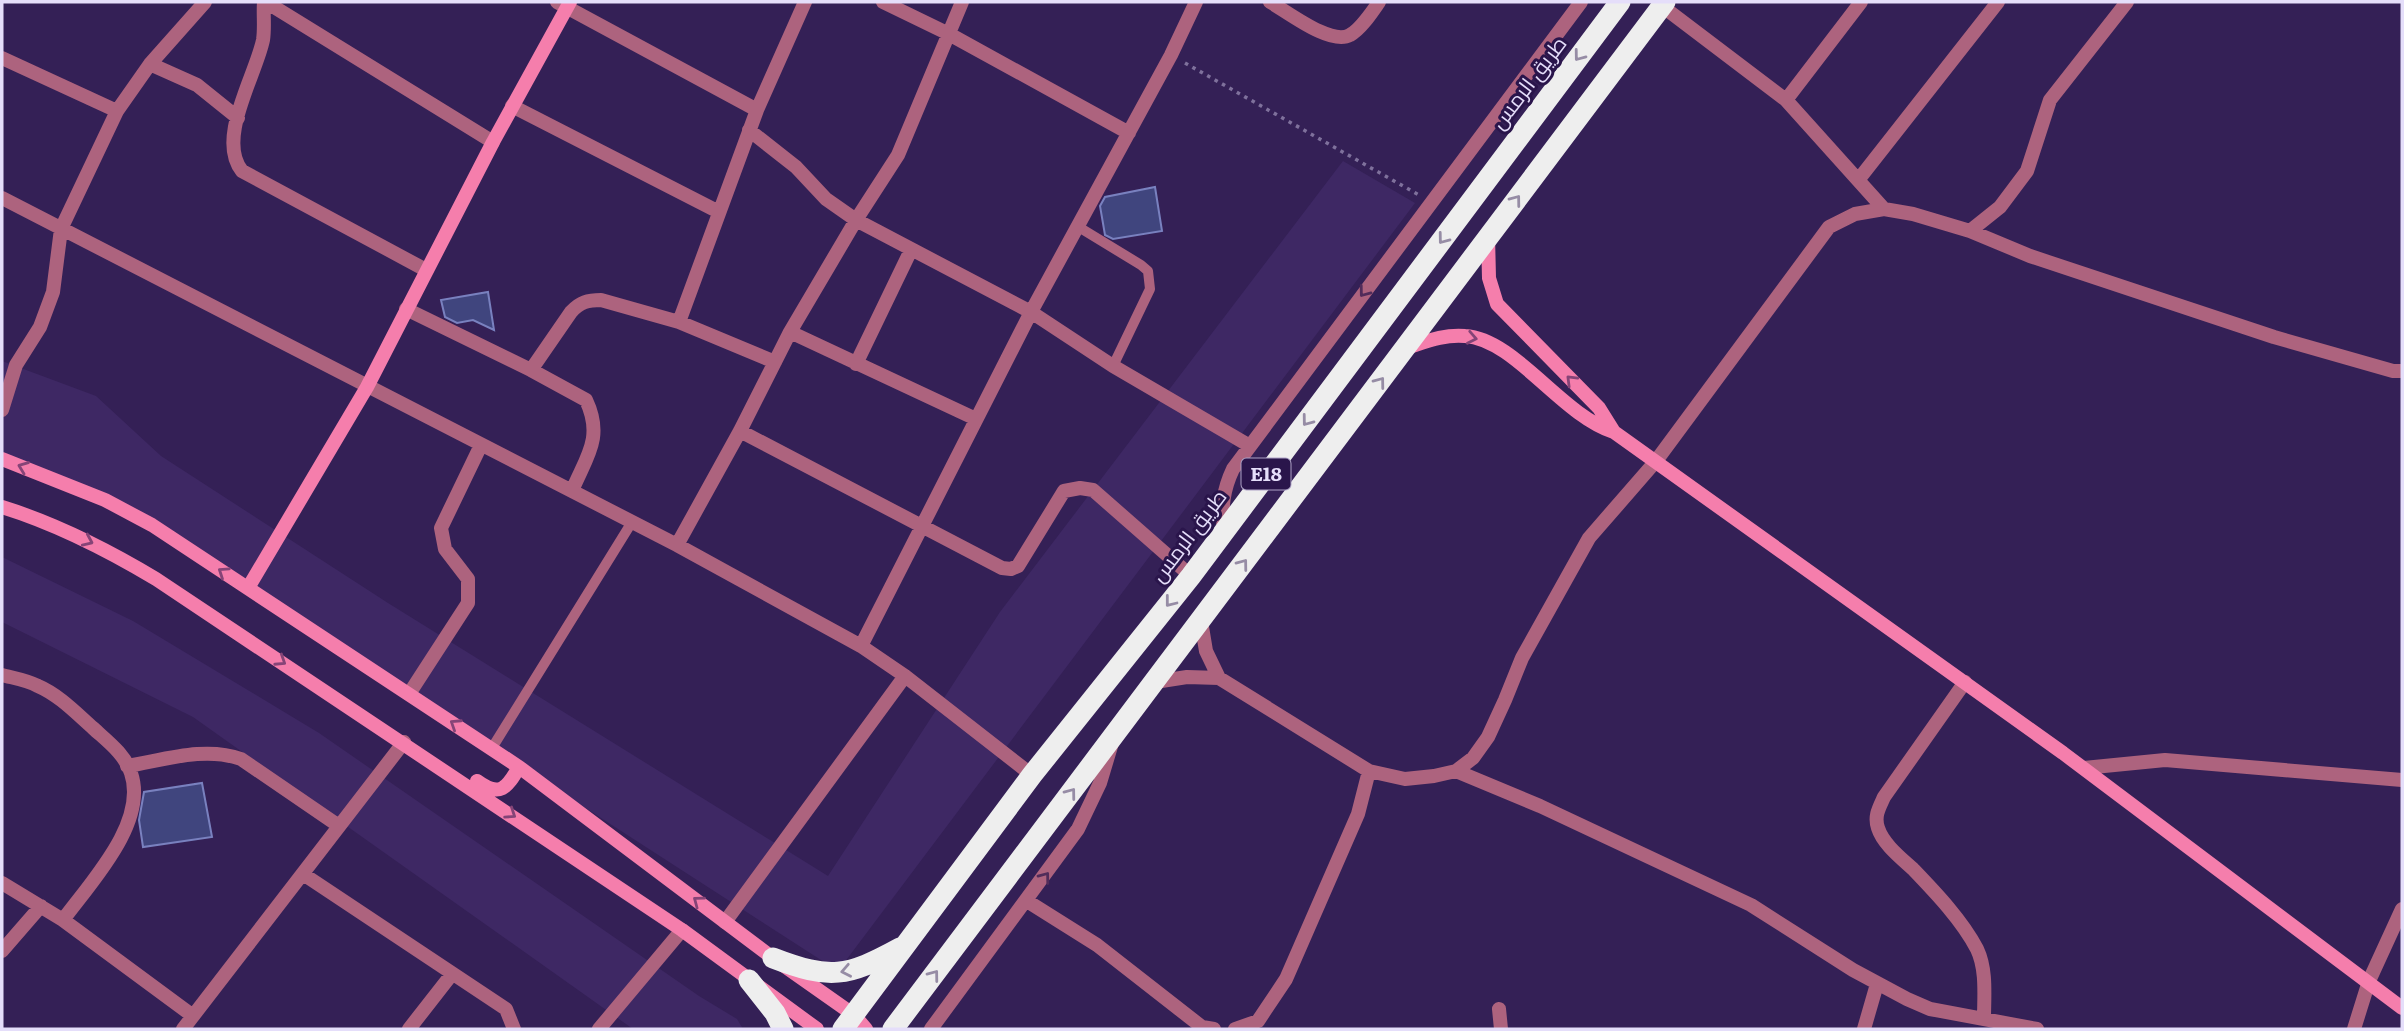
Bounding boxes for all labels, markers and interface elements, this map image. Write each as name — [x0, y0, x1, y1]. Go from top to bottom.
street label: طريق الرمس — [1482, 28, 1572, 135]
one-way arrow — [1575, 49, 1588, 61]
one-way arrow — [1507, 195, 1520, 208]
one-way arrow — [1439, 231, 1451, 243]
one-way arrow — [1360, 284, 1373, 297]
one-way arrow — [1467, 330, 1478, 345]
one-way arrow — [1566, 375, 1579, 388]
one-way arrow — [1372, 378, 1384, 390]
one-way arrow — [1302, 413, 1315, 425]
road number: E18 — [1242, 458, 1290, 489]
one-way arrow — [17, 461, 29, 475]
street label: طريق الرمس — [1142, 481, 1232, 588]
one-way arrow — [81, 532, 93, 546]
one-way arrow — [1235, 560, 1248, 572]
one-way arrow — [218, 567, 231, 580]
one-way arrow — [1165, 595, 1178, 607]
one-way arrow — [273, 653, 286, 665]
one-way arrow — [449, 719, 462, 732]
one-way arrow — [1063, 788, 1076, 801]
one-way arrow — [503, 806, 516, 818]
one-way arrow — [1037, 872, 1049, 884]
one-way arrow — [693, 897, 705, 910]
one-way arrow — [840, 963, 852, 978]
one-way arrow — [926, 970, 939, 983]

